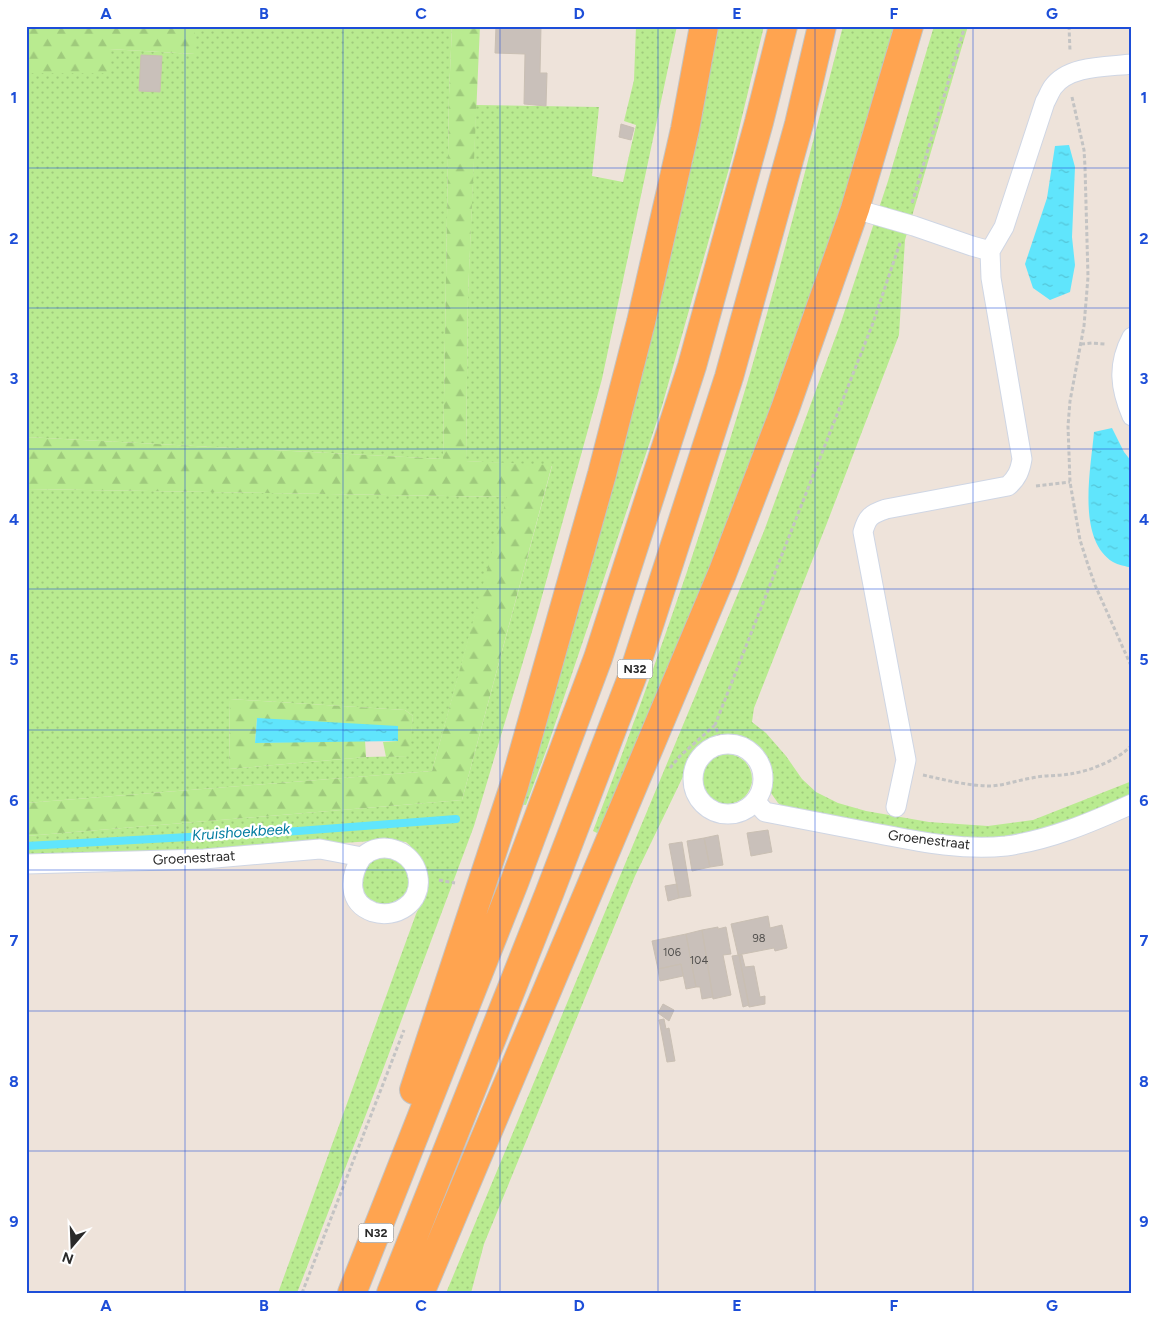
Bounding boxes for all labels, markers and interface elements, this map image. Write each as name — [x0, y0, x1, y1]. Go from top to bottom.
text: A — [100, 4, 112, 23]
text: B — [259, 4, 269, 23]
text: C — [415, 4, 427, 23]
text: D — [573, 4, 585, 23]
text: E — [732, 4, 742, 23]
text: F — [890, 4, 899, 23]
text: G — [1046, 4, 1058, 23]
text: 1 — [11, 88, 17, 107]
text: 1 — [1141, 88, 1147, 107]
text: 2 — [9, 229, 19, 248]
text: 2 — [1139, 229, 1149, 248]
text: 3 — [10, 369, 19, 388]
text: 3 — [1140, 369, 1149, 388]
text: 4 — [9, 510, 19, 529]
text: 4 — [1139, 510, 1149, 529]
text: 5 — [9, 650, 19, 669]
text: 5 — [1139, 650, 1149, 669]
road number: N32 — [618, 660, 652, 679]
text: 6 — [9, 791, 19, 810]
text: 6 — [1139, 791, 1149, 810]
water label: Kruishoekbeek — [191, 820, 291, 844]
street label: Groenestraat — [887, 827, 971, 853]
street label: Groenestraat — [152, 847, 236, 869]
text: 7 — [10, 931, 19, 950]
text: 7 — [1140, 931, 1149, 950]
house number: 98 — [753, 932, 766, 945]
house number: 106 — [663, 946, 681, 959]
house number: 104 — [690, 954, 708, 967]
text: 8 — [9, 1072, 19, 1091]
text: 8 — [1139, 1072, 1149, 1091]
text: 9 — [9, 1212, 19, 1231]
text: 9 — [1139, 1212, 1149, 1231]
north arrow — [48, 1222, 98, 1272]
road number: N32 — [358, 1224, 394, 1242]
text: N — [60, 1248, 76, 1268]
text: A — [100, 1296, 112, 1315]
text: B — [259, 1296, 269, 1315]
text: C — [415, 1296, 427, 1315]
text: D — [573, 1296, 585, 1315]
text: E — [732, 1296, 742, 1315]
text: F — [890, 1296, 899, 1315]
text: G — [1046, 1296, 1058, 1315]

